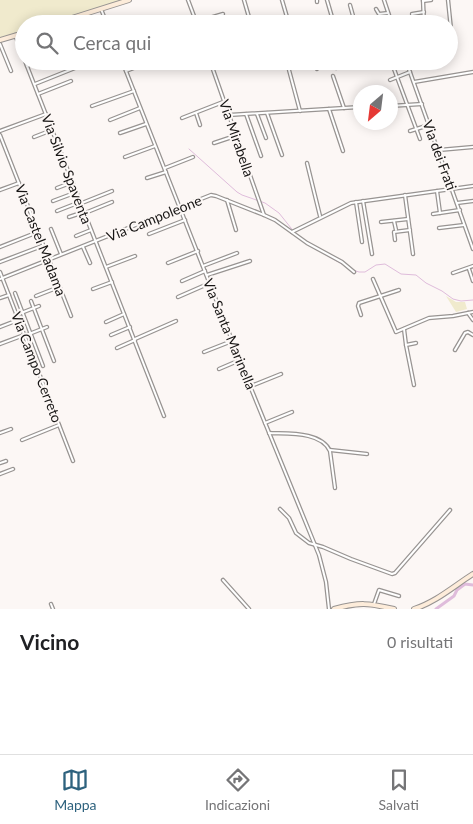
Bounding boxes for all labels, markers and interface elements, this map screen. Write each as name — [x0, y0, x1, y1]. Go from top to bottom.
search box — [15, 15, 458, 70]
icon: search — [33, 29, 61, 57]
text: Cerca qui — [73, 31, 151, 54]
north arrow — [353, 85, 398, 130]
street label: Via Mirabella — [216, 97, 258, 179]
street label: Via Silvio Spaventa — [38, 112, 96, 226]
street label: Via dei Frati — [419, 118, 461, 192]
street label: Via Castel Madama — [12, 182, 70, 298]
street label: Via Campoleone — [104, 191, 204, 245]
street label: Via Santa Marinella — [200, 276, 260, 392]
street label: Via Campo Cerreto — [8, 309, 66, 425]
text: Vicino — [20, 629, 79, 654]
text: 0 risultati — [387, 632, 453, 651]
tab: Mappa — [54, 766, 97, 813]
tab: Indicazioni — [205, 766, 270, 813]
tab: Salvati — [379, 766, 419, 813]

